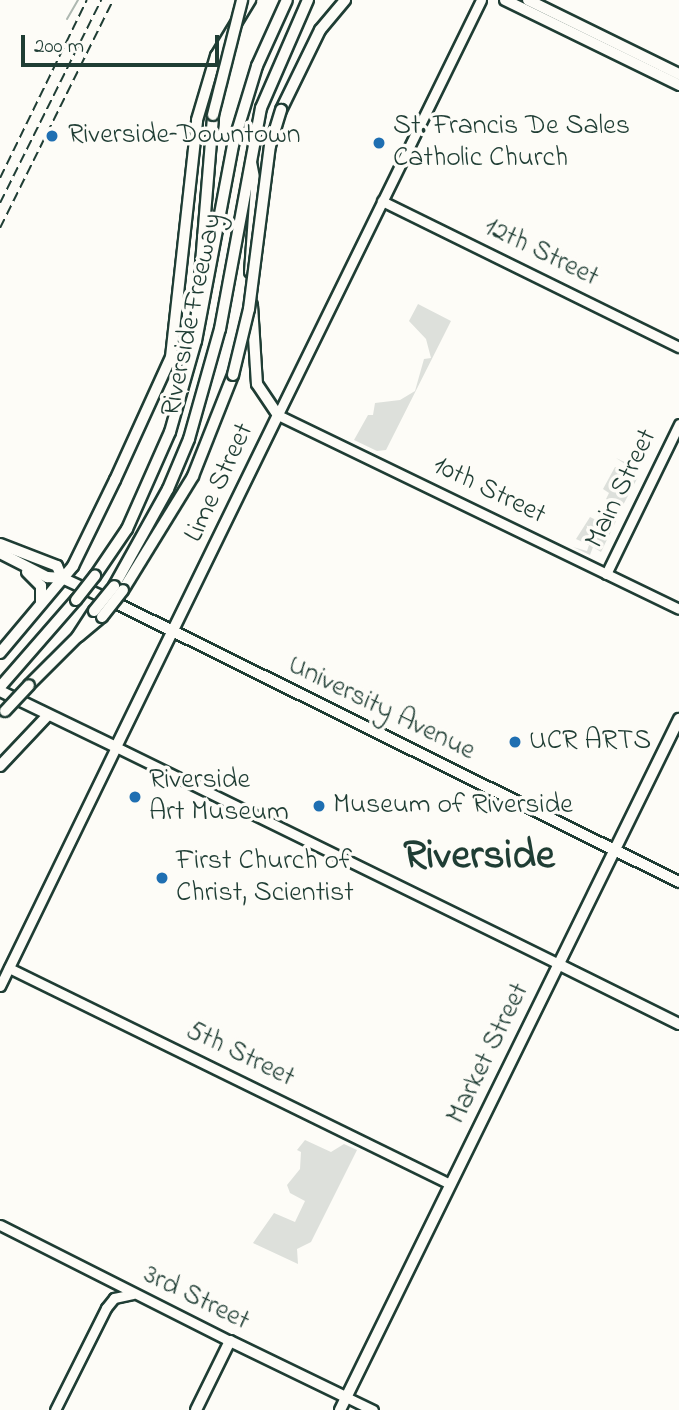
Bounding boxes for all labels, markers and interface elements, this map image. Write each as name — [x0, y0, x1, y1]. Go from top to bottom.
scale bar — [24, 21, 222, 65]
text: 200 m — [34, 32, 84, 62]
place label: St. Francis De Sales Catholic Church — [393, 110, 630, 176]
place label: Riverside–Downtown — [68, 119, 300, 153]
marker: Riverside–Downtown — [42, 126, 62, 146]
marker: St. Francis De Sales Catholic Church — [371, 135, 387, 151]
street label: Riverside Freeway — [155, 210, 231, 420]
street label: 12th Street — [478, 211, 604, 295]
street label: Lime Street — [178, 418, 262, 548]
street label: Main Street — [579, 424, 665, 554]
street label: 10th Street — [427, 449, 551, 533]
street label: University Avenue — [282, 649, 480, 769]
place label: UCR ARTS — [529, 725, 651, 759]
marker: UCR ARTS — [507, 734, 523, 750]
place label: Riverside Art Museum — [149, 764, 289, 830]
marker: Riverside Art Museum — [127, 789, 143, 805]
place label: Museum of Riverside — [333, 789, 573, 823]
marker: Museum of Riverside — [311, 798, 327, 814]
district label: Riverside — [403, 832, 555, 882]
place label: First Church of Christ, Scientist — [176, 845, 354, 911]
marker: First Church of Christ, Scientist — [154, 870, 170, 886]
street label: Market Street — [440, 978, 538, 1130]
street label: 5th Street — [180, 1014, 300, 1096]
street label: 3rd Street — [138, 1259, 254, 1339]

